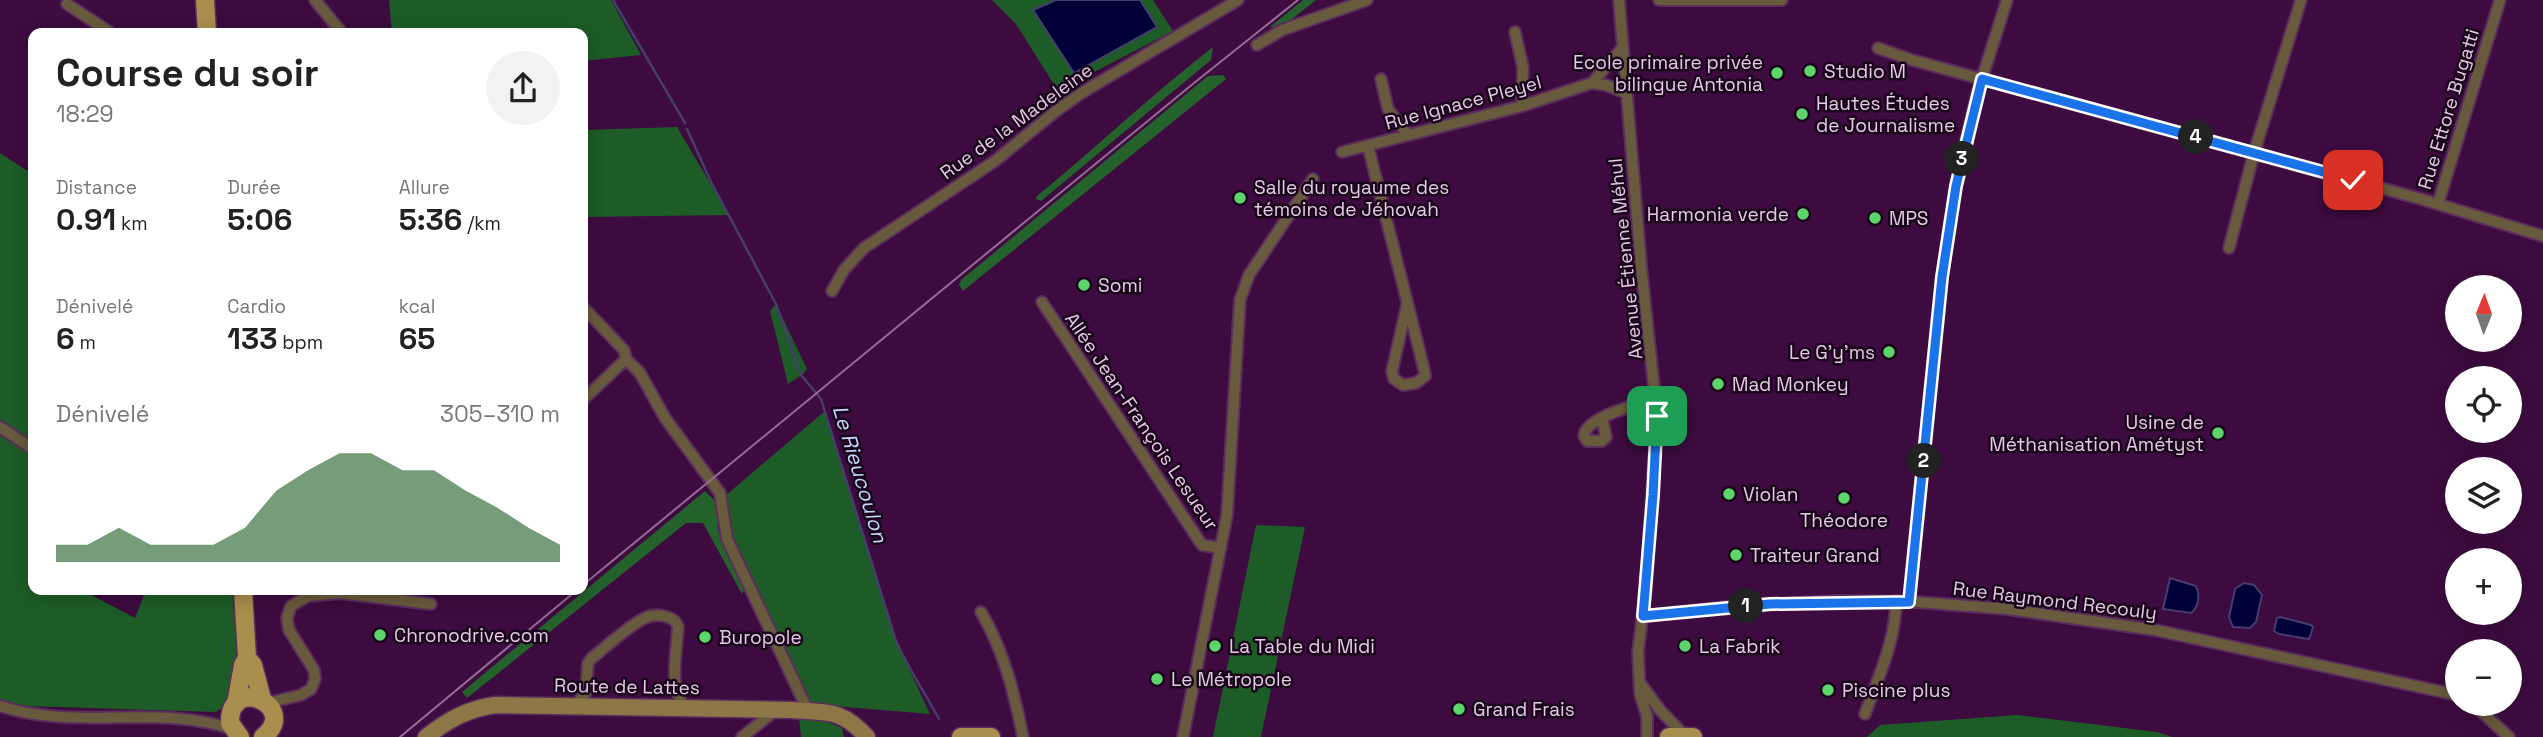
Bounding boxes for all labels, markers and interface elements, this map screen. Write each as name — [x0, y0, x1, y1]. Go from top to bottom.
street label: Rue Ettore Bugatti — [2412, 26, 2485, 193]
text: Course du soir — [56, 49, 319, 97]
place label: Ecole primaire privée bilingue Antonia — [1573, 50, 1763, 97]
button: share — [486, 51, 560, 125]
street label: Rue de la Madeleine — [935, 58, 1098, 185]
place label: Studio M — [1824, 59, 1906, 84]
marker: Studio M — [1802, 63, 1818, 79]
marker: Ecole primaire privée bilingue Antonia — [1769, 65, 1785, 81]
street label: Rue Ignace Pleyel — [1382, 70, 1544, 135]
place label: Hautes Études de Journalisme — [1816, 91, 1955, 138]
text: 18:29 — [56, 99, 114, 129]
marker: Hautes Études de Journalisme — [1794, 106, 1810, 122]
pin: 4 — [2178, 120, 2214, 154]
text: 4 — [2189, 124, 2202, 149]
pin: 3 — [1944, 142, 1980, 176]
text: 3 — [1956, 146, 1967, 171]
pin — [2323, 150, 2383, 210]
street label: Avenue Étienne Méhul — [1602, 157, 1648, 361]
icon: check — [2334, 161, 2372, 199]
text: Distance — [56, 175, 137, 200]
text: Durée — [227, 175, 281, 200]
text: Allure — [399, 175, 450, 200]
place label: Salle du royaume des témoins de Jéhovah — [1254, 175, 1449, 222]
marker: Salle du royaume des témoins de Jéhovah — [1232, 190, 1248, 206]
text: 0.91 — [56, 200, 116, 239]
text: 5:06 — [227, 200, 292, 239]
text: 5:36 — [399, 200, 462, 239]
place label: Harmonia verde — [1647, 202, 1789, 227]
marker: Harmonia verde — [1795, 206, 1811, 222]
place label: MPS — [1889, 206, 1929, 231]
marker: MPS — [1867, 210, 1883, 226]
text: km — [116, 211, 148, 236]
text: /km — [462, 211, 501, 236]
place label: Somi — [1098, 273, 1142, 298]
north arrow — [2445, 275, 2522, 352]
map controls — [2445, 275, 2522, 716]
marker: Somi — [1076, 277, 1092, 293]
text: Dénivelé — [56, 294, 133, 319]
text: Cardio — [227, 294, 286, 319]
text: kcal — [399, 294, 435, 319]
street label: Allée Jean-François Lesueur — [1059, 308, 1224, 535]
text: 6 — [56, 319, 75, 358]
text: 133 — [227, 319, 277, 358]
text: 65 — [399, 319, 435, 358]
text: m — [75, 330, 96, 355]
text: bpm — [277, 330, 323, 355]
place label: Le G'y'ms — [1789, 340, 1875, 365]
marker: Le G'y'ms — [1881, 344, 1897, 360]
button: locate — [2445, 366, 2522, 443]
place label: Mad Monkey — [1732, 372, 1849, 397]
marker: Mad Monkey — [1710, 376, 1726, 392]
pin — [1627, 386, 1687, 446]
icon: arrive — [1638, 397, 1676, 435]
text: Dénivelé — [56, 399, 149, 429]
text: 305–310 m — [440, 399, 560, 429]
water label: Le Rieucoulon — [827, 402, 895, 547]
place label: Usine de Méthanisation Amétyst — [1989, 410, 2204, 457]
marker: Usine de Méthanisation Amétyst — [2210, 425, 2226, 441]
pin: 2 — [1906, 444, 1941, 478]
text: 2 — [1918, 448, 1929, 473]
button: layers — [2445, 457, 2522, 534]
place label: Violan — [1743, 482, 1798, 507]
marker: Violan — [1721, 486, 1737, 502]
marker: Théodore — [1836, 490, 1852, 506]
place label: Théodore — [1800, 508, 1888, 533]
place label: Traiteur Grand — [1750, 543, 1880, 568]
marker: Traiteur Grand — [1728, 547, 1744, 563]
button: + — [2445, 548, 2522, 625]
street label: Rue Raymond Recouly — [1952, 576, 2158, 625]
pin: 1 — [1728, 588, 1764, 624]
text: 1 — [1741, 593, 1750, 618]
place label: Chronodrive.com — [394, 623, 549, 648]
place label: Buropole — [719, 625, 802, 650]
marker: Chronodrive.com — [372, 627, 388, 643]
marker: Buropole — [697, 629, 713, 645]
place label: La Table du Midi — [1229, 634, 1375, 659]
place label: La Fabrik — [1699, 634, 1781, 659]
marker: La Table du Midi — [1207, 638, 1223, 654]
marker: La Fabrik — [1677, 638, 1693, 654]
button: − — [2445, 639, 2522, 716]
place label: Le Métropole — [1171, 667, 1292, 692]
marker: Le Métropole — [1149, 671, 1165, 687]
street label: Route de Lattes — [554, 673, 700, 700]
place label: Piscine plus — [1842, 678, 1950, 703]
marker: Piscine plus — [1820, 682, 1836, 698]
place label: Grand Frais — [1473, 697, 1575, 722]
marker: Grand Frais — [1451, 701, 1467, 717]

